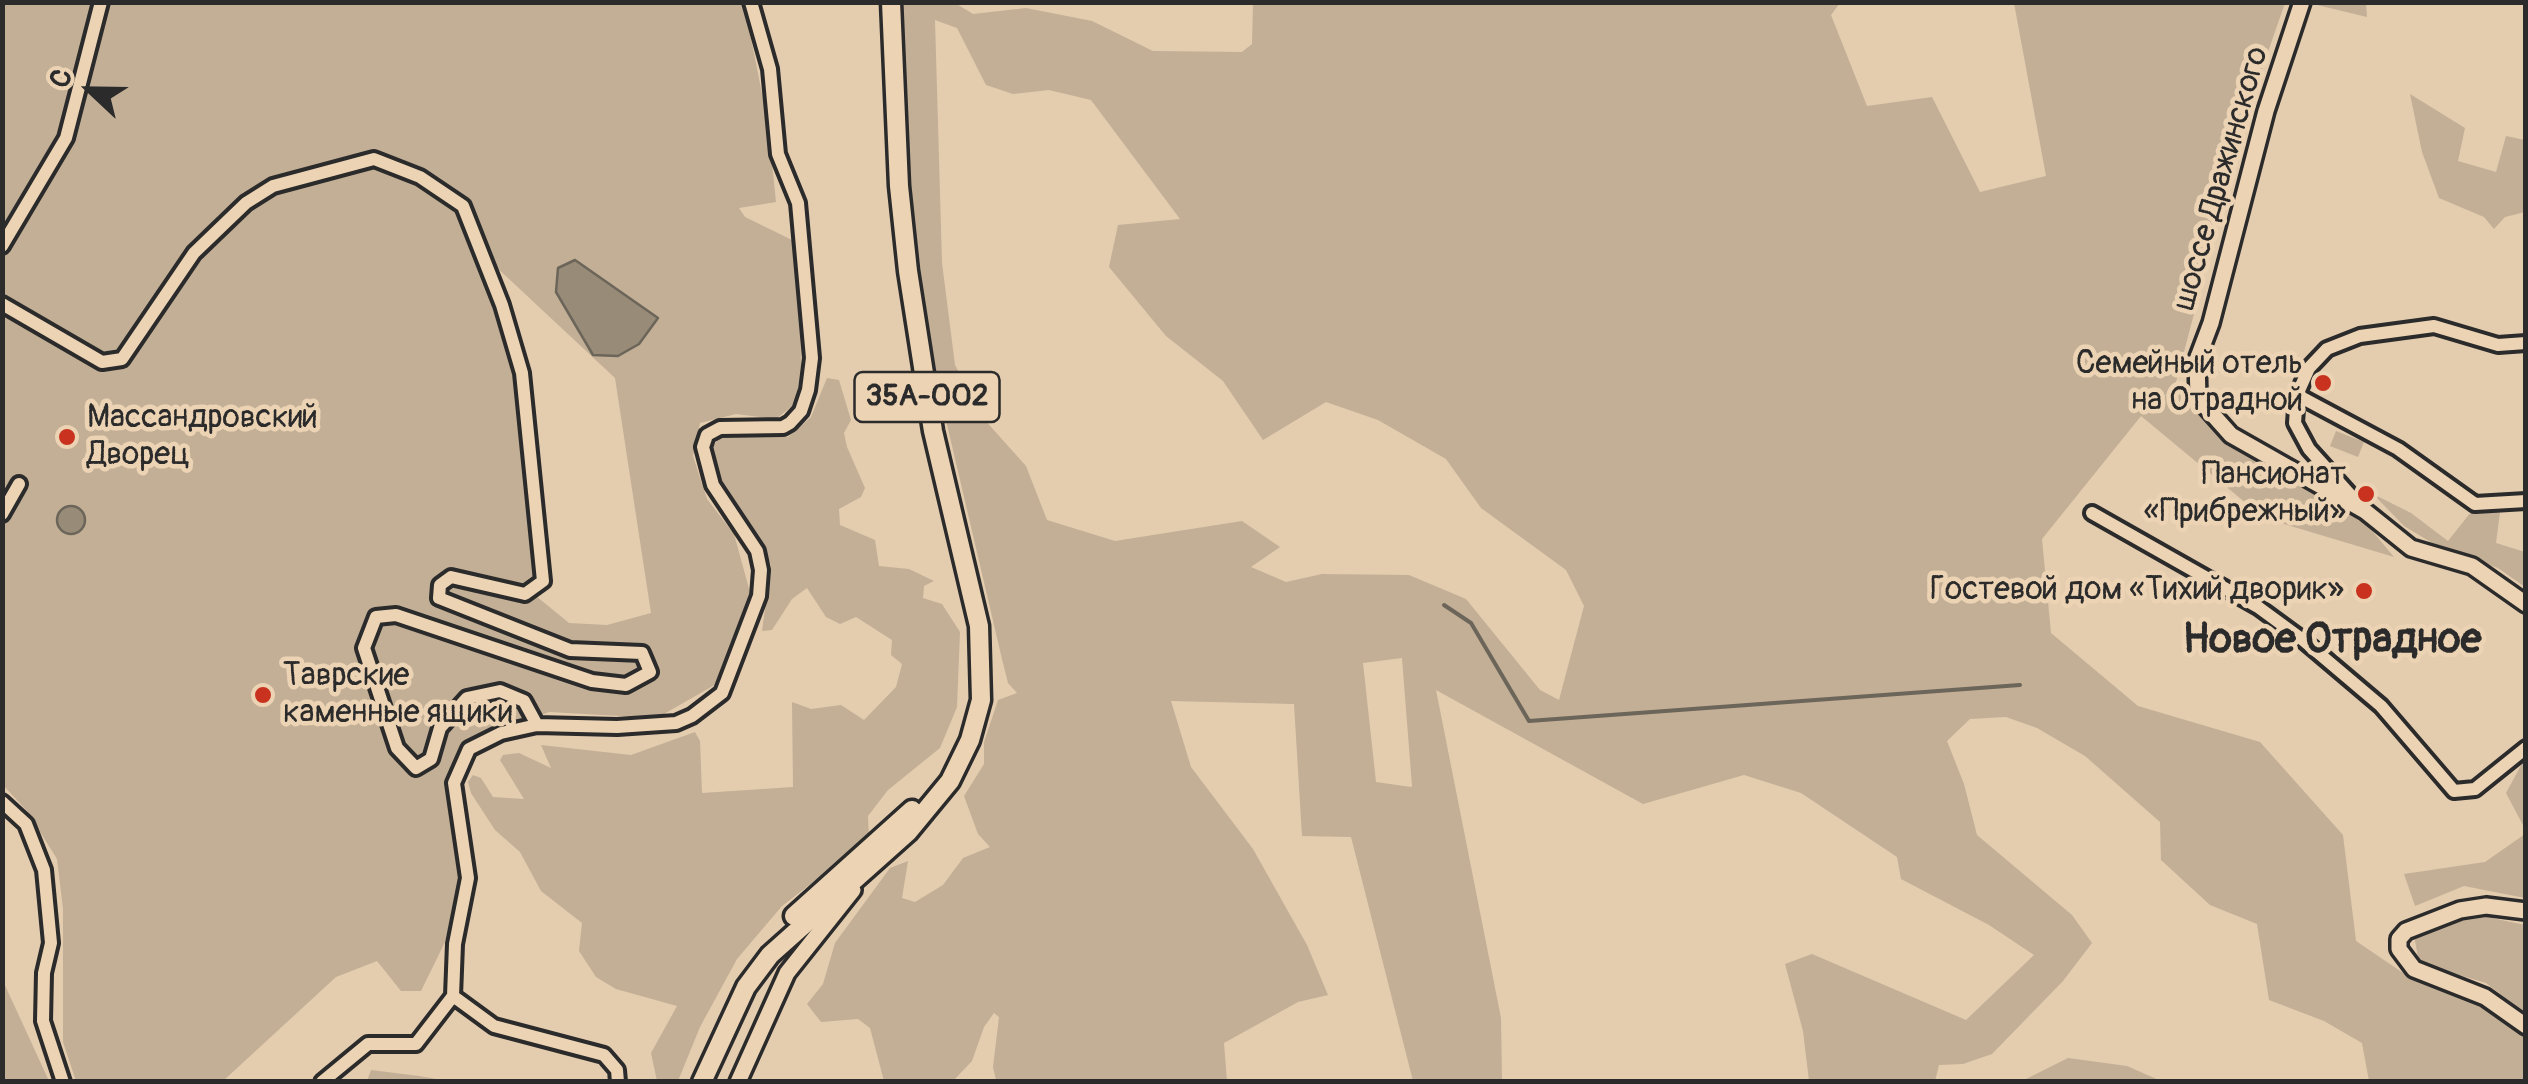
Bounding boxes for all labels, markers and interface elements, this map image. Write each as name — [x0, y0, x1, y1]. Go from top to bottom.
north arrow — [40, 40, 140, 140]
street label: шоссе Дражинского — [2166, 42, 2278, 316]
text: С — [42, 64, 81, 93]
place label: Семейный отель на Отрадной — [2076, 346, 2303, 421]
road number: 35А-002 — [854, 372, 1000, 422]
marker: Семейный отель на Отрадной — [2312, 372, 2334, 394]
place label: Массандровский Дворец — [87, 400, 318, 475]
marker: Массандровский Дворец — [56, 426, 78, 448]
place label: Пансионат «Прибрежный» — [2144, 457, 2346, 532]
marker: Пансионат «Прибрежный» — [2355, 483, 2377, 505]
place label: Гостевой дом «Тихий дворик» — [1930, 572, 2344, 610]
marker: Гостевой дом «Тихий дворик» — [2353, 580, 2375, 602]
district label: Новое Отрадное — [2183, 616, 2481, 666]
place label: Таврские каменные ящики — [283, 658, 512, 733]
marker: Таврские каменные ящики — [252, 684, 274, 706]

